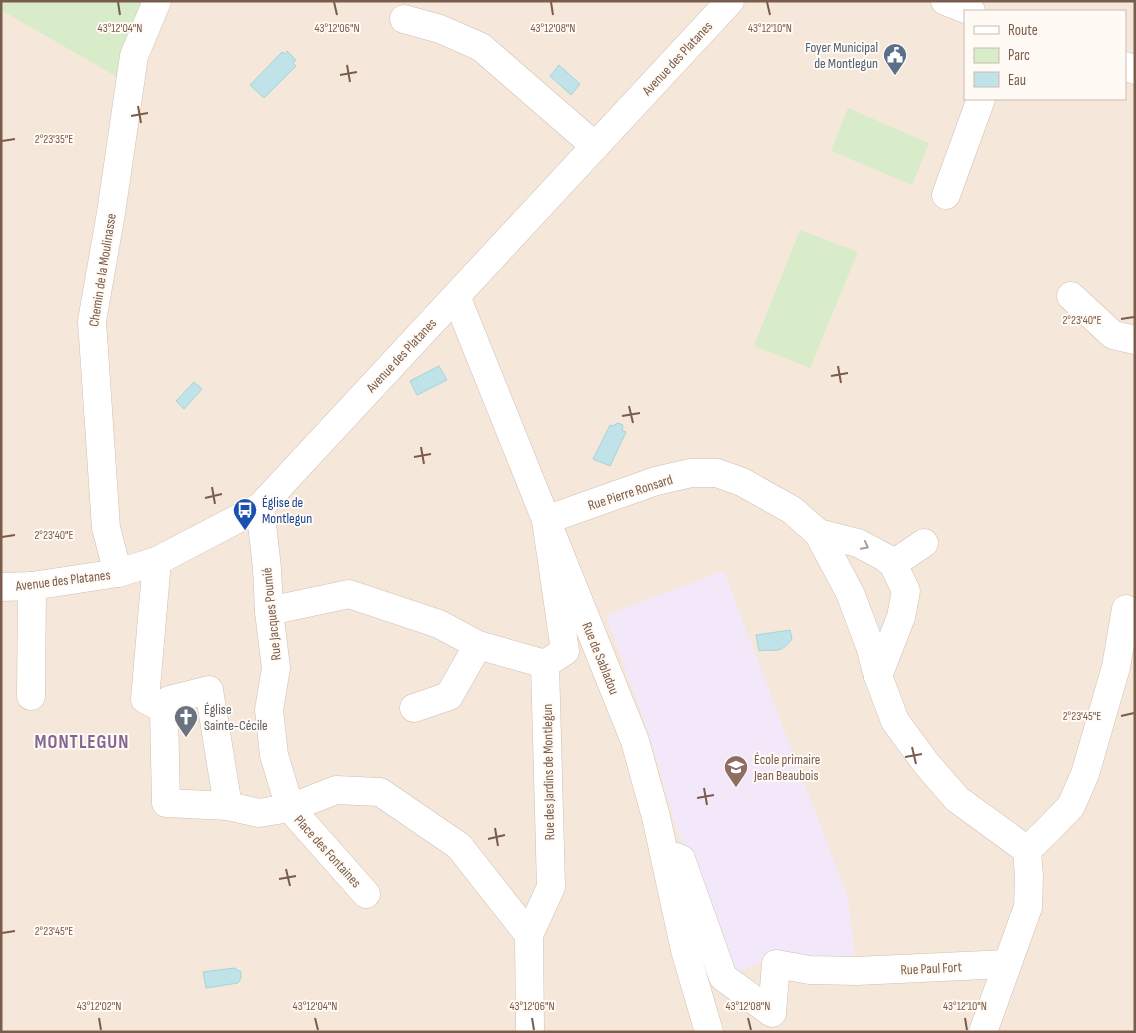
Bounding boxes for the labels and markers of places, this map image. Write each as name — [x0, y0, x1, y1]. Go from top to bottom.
place label: Foyer Municipal de Montlegun — [805, 39, 878, 72]
public building icon: Foyer Municipal de Montlegun — [882, 42, 908, 76]
place label: Église de Montlegun — [262, 494, 312, 527]
bus stop icon: Église de Montlegun — [232, 497, 258, 531]
place label: Église Sainte-Cécile — [204, 701, 268, 734]
church icon: Église Sainte-Cécile — [173, 704, 199, 738]
place label: École primaire Jean Beaubois — [753, 751, 820, 784]
school or university icon: École primaire Jean Beaubois — [723, 754, 749, 788]

